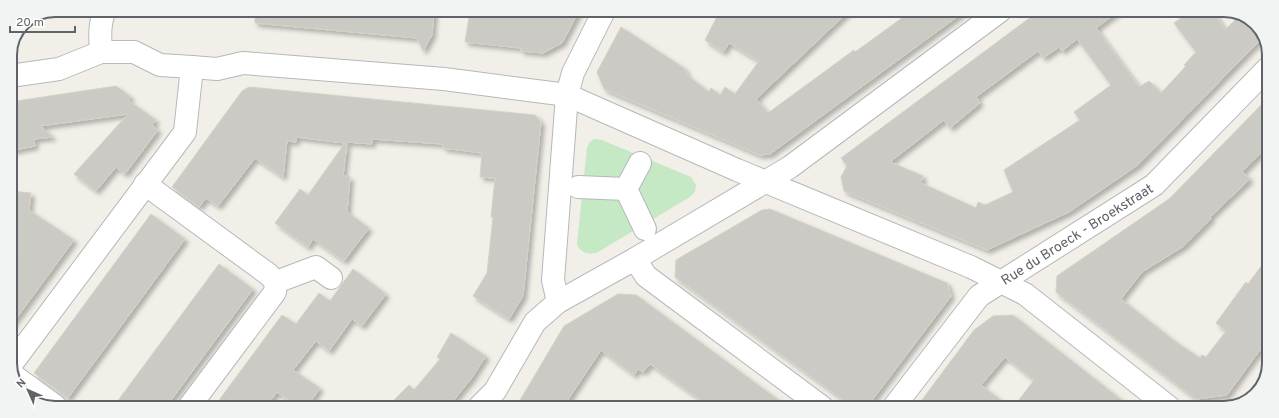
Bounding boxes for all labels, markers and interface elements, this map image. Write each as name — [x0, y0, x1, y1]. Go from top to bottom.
scale bar — [10, 8, 75, 34]
text: 20 m — [16, 15, 44, 31]
street label: Rue du Broeck - Broekstraat — [998, 181, 1157, 290]
north arrow — [8, 370, 48, 410]
text: N — [14, 376, 29, 391]

